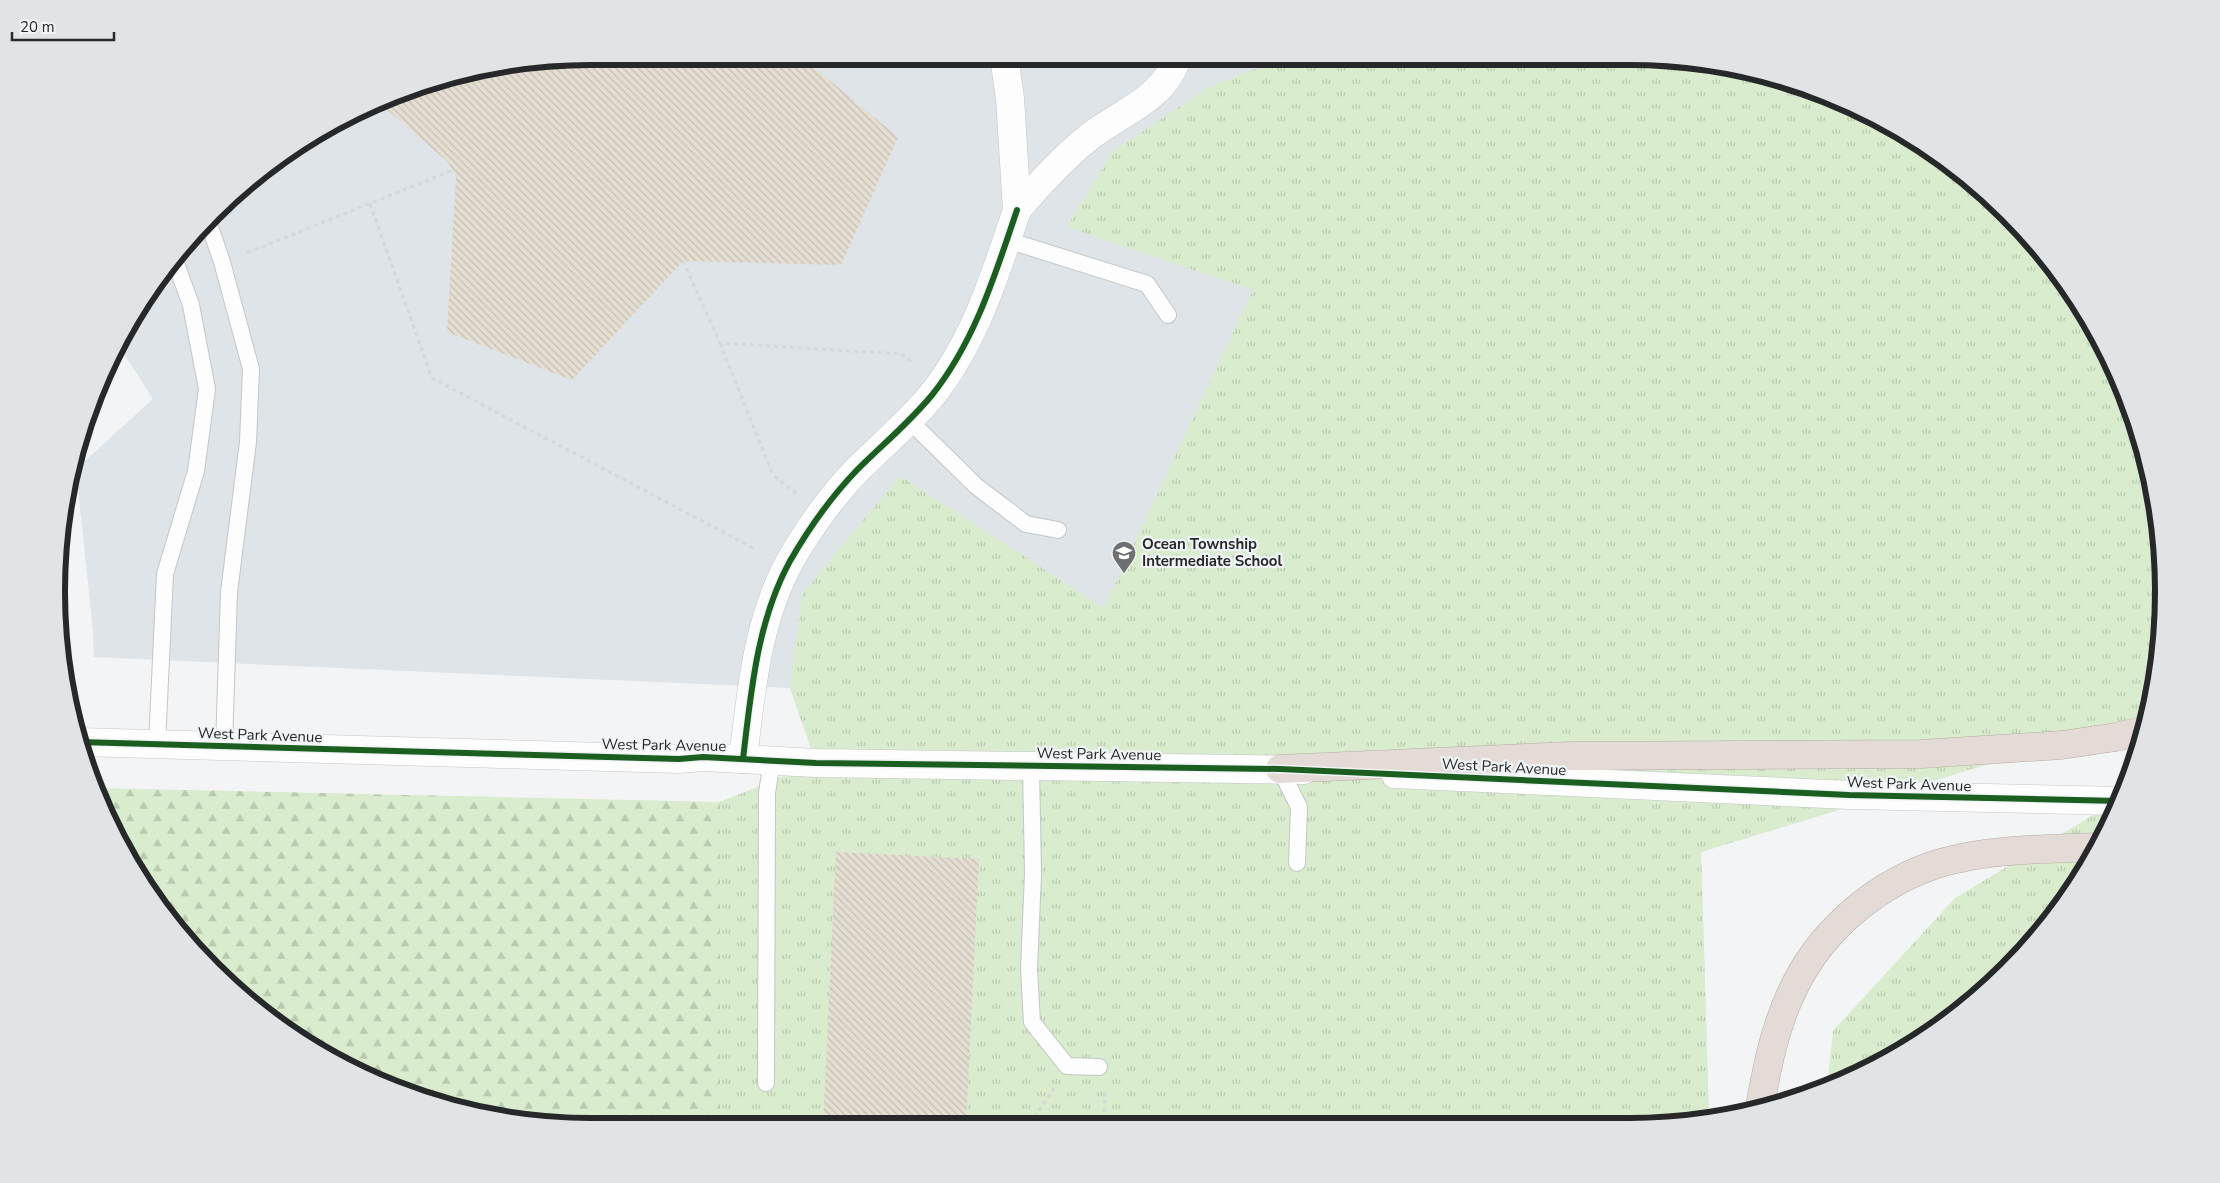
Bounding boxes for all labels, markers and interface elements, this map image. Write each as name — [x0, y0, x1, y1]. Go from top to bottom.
scale bar — [12, 10, 115, 42]
text: 20 m — [20, 17, 55, 37]
place label: Ocean Township Intermediate School — [1142, 534, 1282, 571]
school or university icon: Ocean Township Intermediate School — [1111, 540, 1137, 574]
street label: West Park Avenue — [197, 723, 323, 747]
street label: West Park Avenue — [601, 734, 727, 756]
street label: West Park Avenue — [1036, 743, 1162, 765]
street label: West Park Avenue — [1441, 754, 1567, 780]
street label: West Park Avenue — [1846, 772, 1972, 796]

